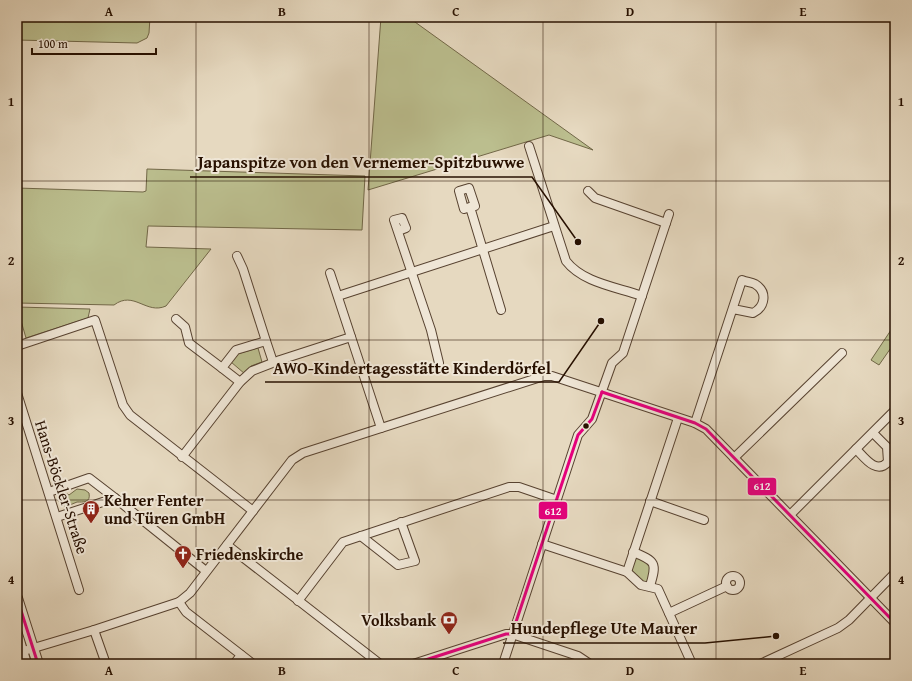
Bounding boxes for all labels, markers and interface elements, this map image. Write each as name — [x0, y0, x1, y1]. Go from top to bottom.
text: A — [105, 2, 114, 21]
text: B — [278, 2, 286, 21]
text: C — [452, 2, 460, 21]
text: D — [626, 2, 634, 21]
text: E — [800, 2, 807, 21]
scale bar — [32, 30, 156, 56]
text: 100 m — [38, 35, 68, 52]
text: 1 — [8, 92, 14, 111]
text: 1 — [898, 92, 904, 111]
callout: Japanspitze von den Vernemer-Spitzbuwwe — [190, 148, 532, 177]
text: Japanspitze von den Vernemer-Spitzbuwwe — [195, 149, 524, 174]
text: 2 — [8, 251, 15, 270]
text: 2 — [898, 251, 905, 270]
callout: AWO-Kindertagesstätte Kinderdörfel — [265, 353, 559, 382]
text: AWO-Kindertagesstätte Kinderdörfel — [273, 355, 551, 380]
text: 3 — [8, 411, 14, 430]
text: 3 — [898, 411, 904, 430]
street label: Hans-Böckler-Straße — [29, 417, 95, 557]
unlabelled marker — [581, 421, 591, 431]
line badge: 612 — [747, 477, 777, 496]
text: 612 — [753, 478, 771, 494]
place label: Kehrer Fenter und Türen GmbH — [104, 488, 225, 530]
building icon: Kehrer Fenter und Türen GmbH — [81, 499, 101, 524]
line badge: 612 — [538, 501, 568, 520]
text: 612 — [544, 503, 562, 519]
place label: Friedenskirche — [196, 542, 304, 566]
church icon: Friedenskirche — [173, 544, 193, 569]
text: 4 — [8, 570, 15, 589]
text: 4 — [898, 570, 905, 589]
place label: Volksbank — [361, 608, 437, 632]
bank icon: Volksbank — [439, 610, 459, 635]
callout: Hundepflege Ute Maurer — [503, 614, 705, 643]
text: Hundepflege Ute Maurer — [511, 615, 698, 640]
text: A — [105, 661, 114, 680]
text: B — [278, 661, 286, 680]
text: C — [452, 661, 460, 680]
text: D — [626, 661, 634, 680]
text: E — [800, 661, 807, 680]

